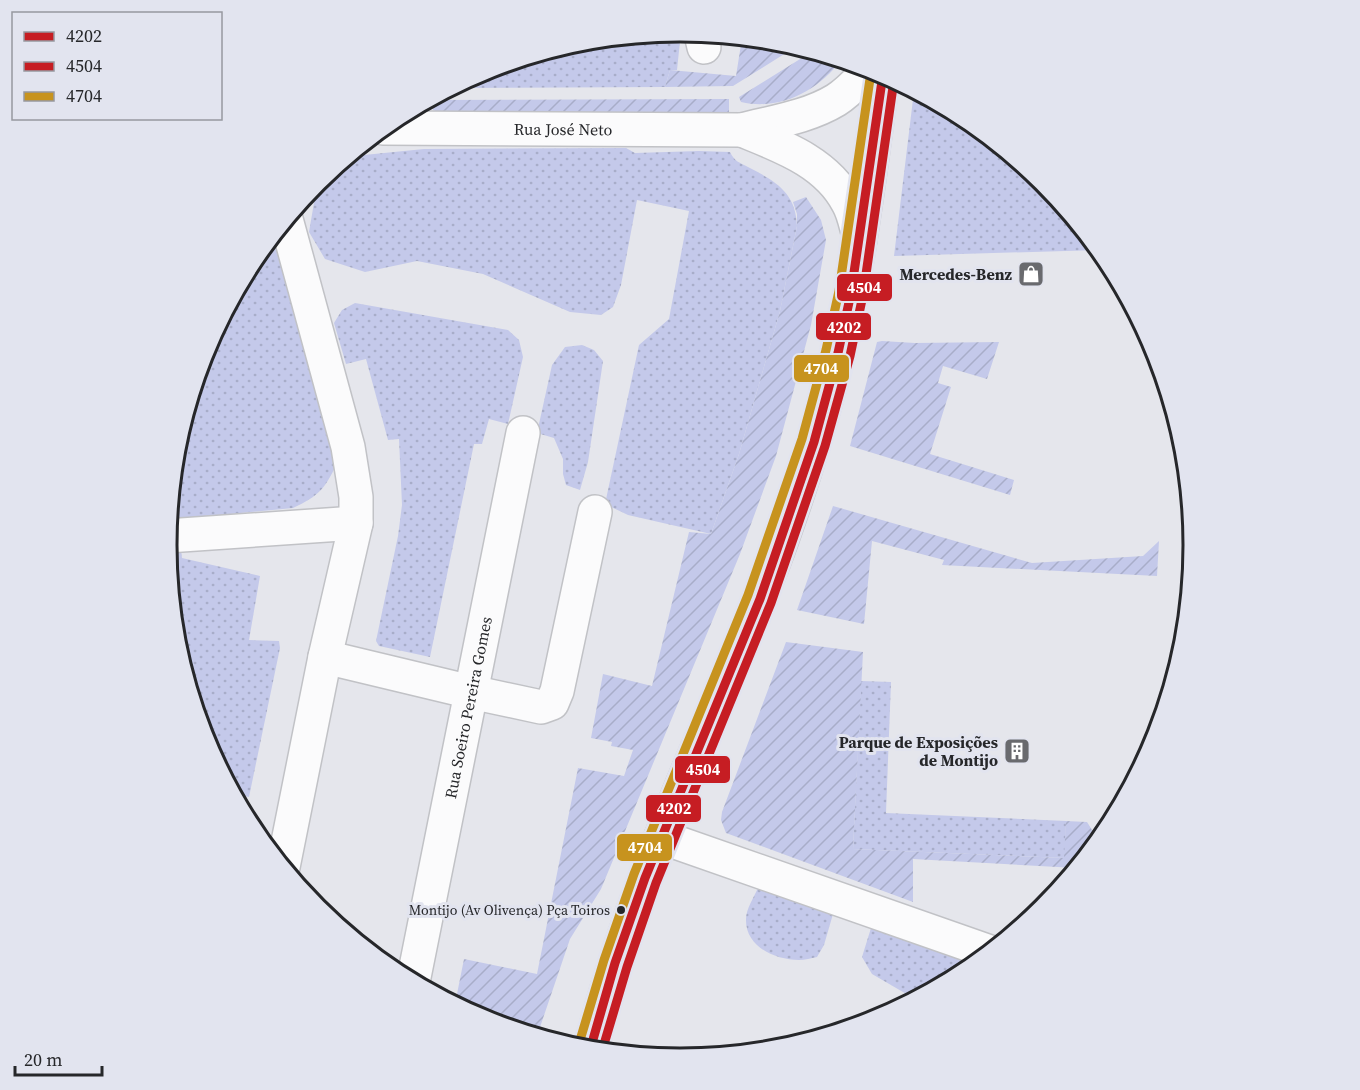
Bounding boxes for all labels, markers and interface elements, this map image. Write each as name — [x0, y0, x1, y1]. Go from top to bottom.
legend — [12, 12, 222, 120]
text: 4202 — [66, 23, 102, 48]
text: 4504 — [66, 53, 102, 78]
text: 4704 — [66, 83, 102, 108]
street label: Rua José Neto — [514, 118, 613, 140]
shop icon: Mercedes-Benz — [1016, 259, 1046, 289]
place label: Mercedes-Benz — [899, 263, 1013, 285]
line badge: 4504 — [836, 273, 893, 302]
text: 4504 — [847, 276, 882, 298]
line badge: 4202 — [815, 312, 872, 341]
text: 4202 — [827, 316, 862, 338]
line badge: 4704 — [793, 354, 850, 383]
text: 4704 — [804, 357, 839, 379]
street label: Rua Soeiro Pereira Gomes — [439, 614, 497, 800]
place label: Parque de Exposições de Montijo — [839, 731, 998, 771]
building icon: Parque de Exposições de Montijo — [1002, 736, 1032, 766]
line badge: 4504 — [674, 755, 731, 784]
text: 4504 — [686, 758, 721, 780]
line badge: 4202 — [645, 794, 702, 823]
text: 4202 — [657, 797, 692, 819]
line badge: 4704 — [616, 833, 673, 862]
text: 4704 — [628, 836, 663, 858]
place label: Montijo (Av Olivença) Pça Toiros — [409, 900, 610, 920]
marker: Montijo (Av Olivença) Pça Toiros — [615, 904, 627, 916]
scale bar — [15, 1039, 102, 1077]
text: 20 m — [24, 1047, 62, 1072]

